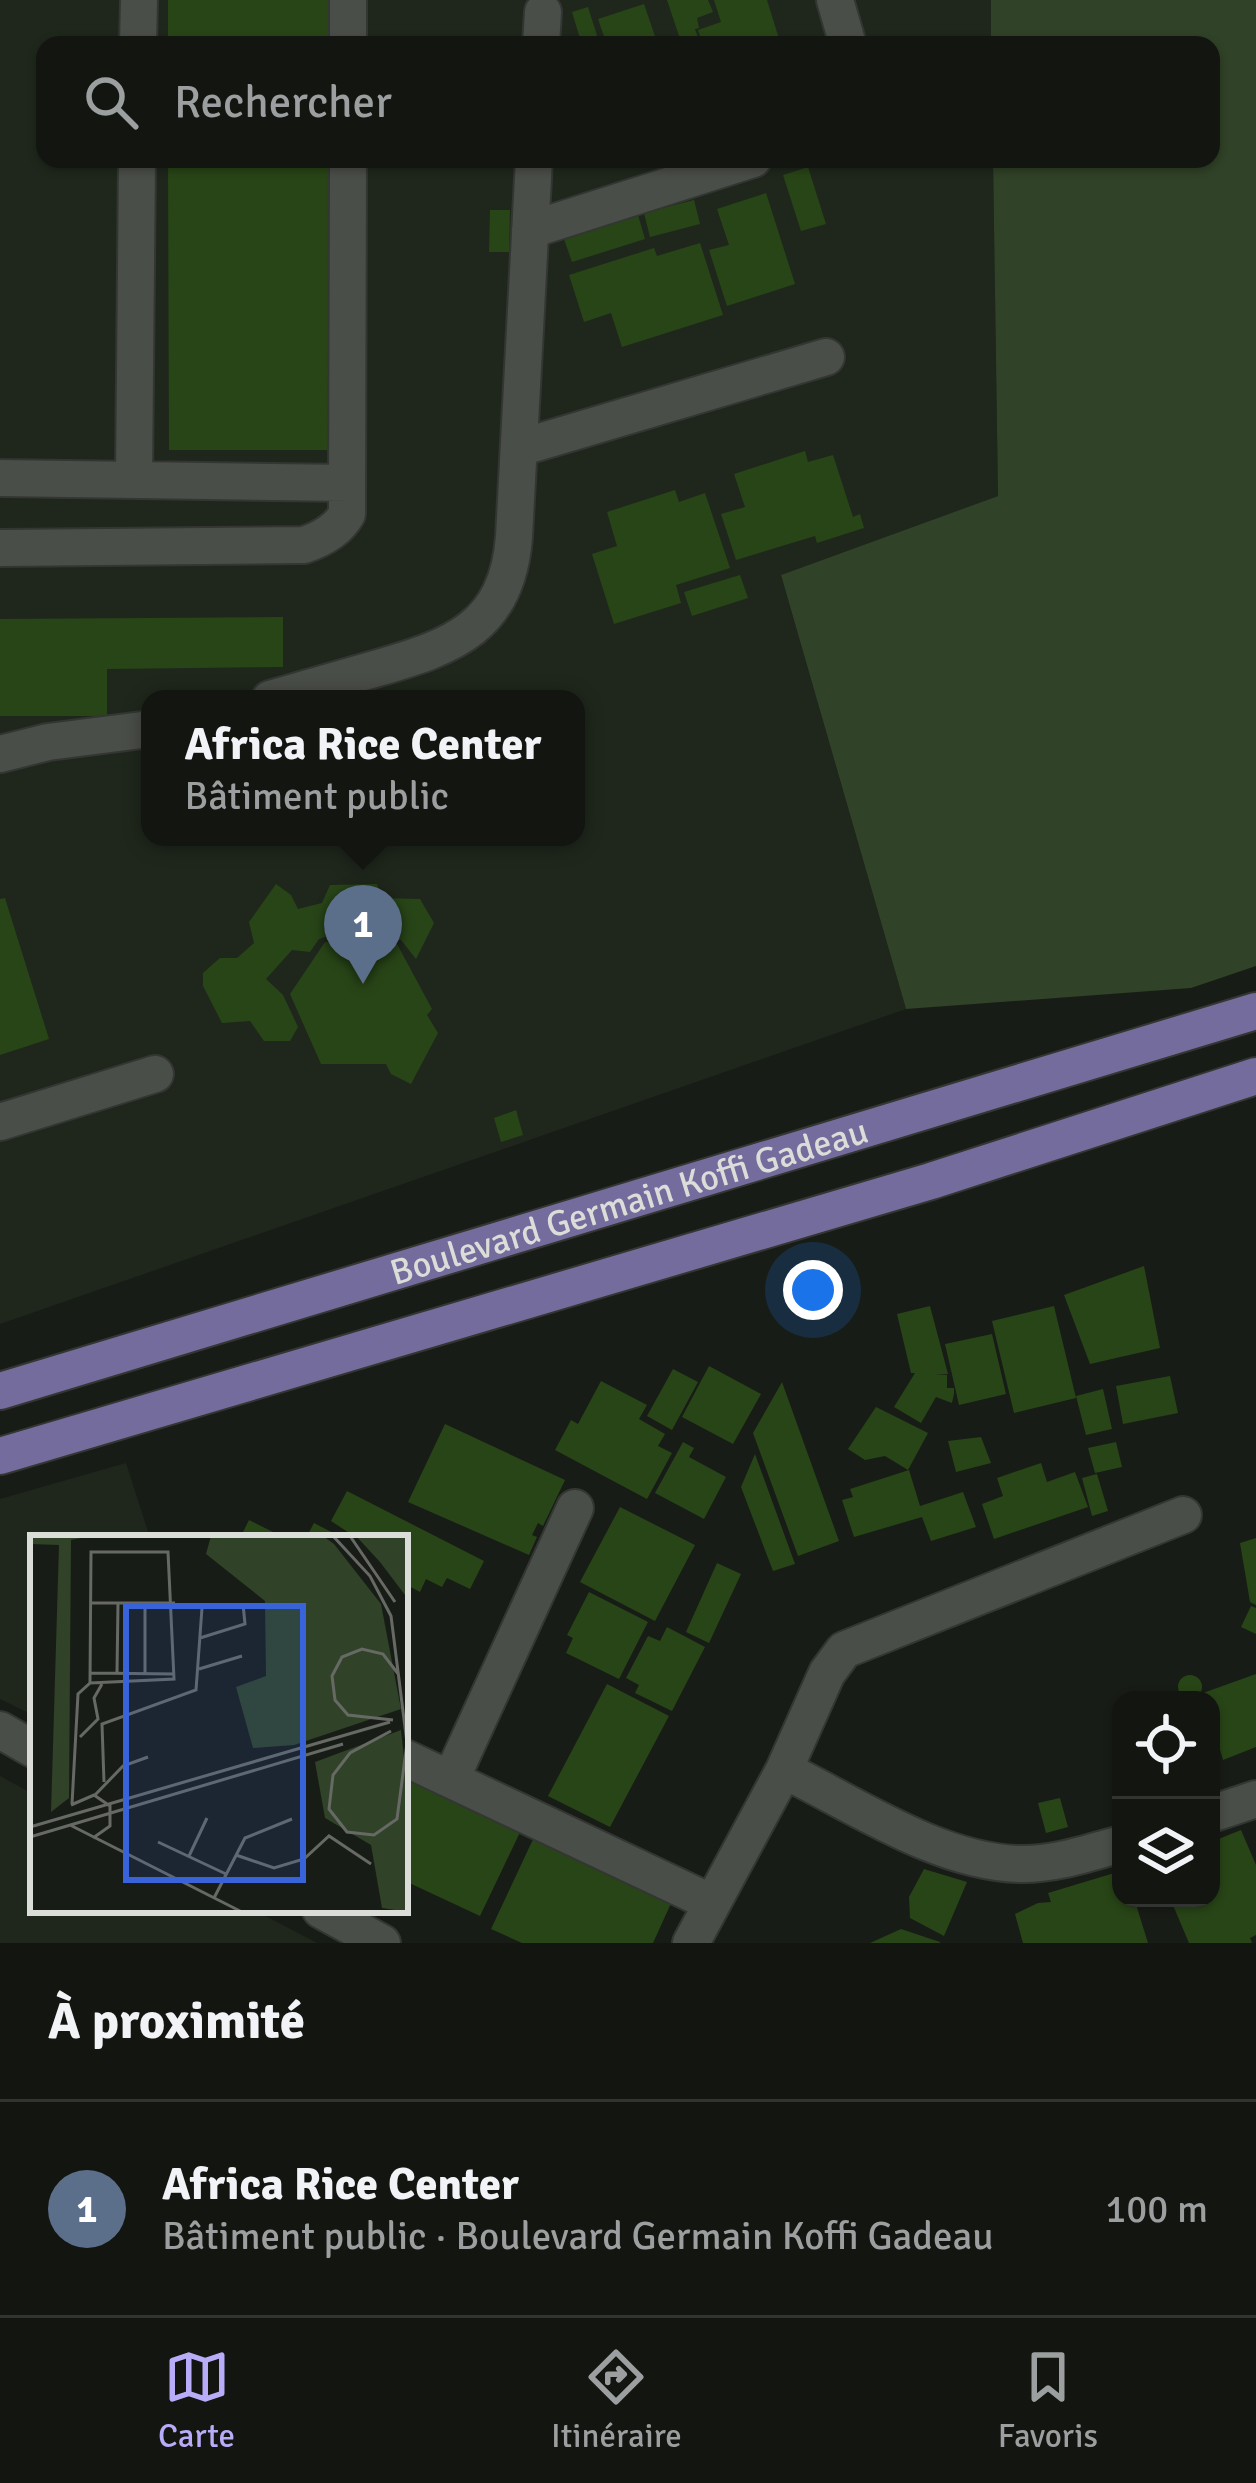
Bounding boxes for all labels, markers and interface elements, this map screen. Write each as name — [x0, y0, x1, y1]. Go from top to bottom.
search box — [36, 36, 1220, 168]
icon: search — [78, 69, 144, 135]
text: Rechercher — [174, 75, 392, 130]
popup — [141, 690, 585, 846]
text: Africa Rice Center — [185, 717, 541, 772]
text: Bâtiment public — [185, 772, 449, 820]
pin: 1 — [324, 885, 402, 984]
street label: Boulevard Germain Koffi Gadeau — [385, 1109, 874, 1296]
your location — [783, 1260, 843, 1320]
inset map — [30, 1535, 408, 1913]
map controls — [1112, 1691, 1220, 1907]
button: locate — [1112, 1691, 1220, 1799]
button: layers — [1112, 1799, 1220, 1907]
text: À proximité — [48, 1990, 305, 2053]
text: Africa Rice Center — [162, 2157, 519, 2212]
text: 1 — [76, 2185, 98, 2233]
text: 100 m — [1105, 2185, 1208, 2233]
text: Bâtiment public · Boulevard Germain Koffi Gadeau — [162, 2212, 994, 2260]
tab: Carte — [158, 2344, 235, 2457]
tab: Itinéraire — [551, 2344, 682, 2457]
tab: Favoris — [998, 2344, 1098, 2457]

